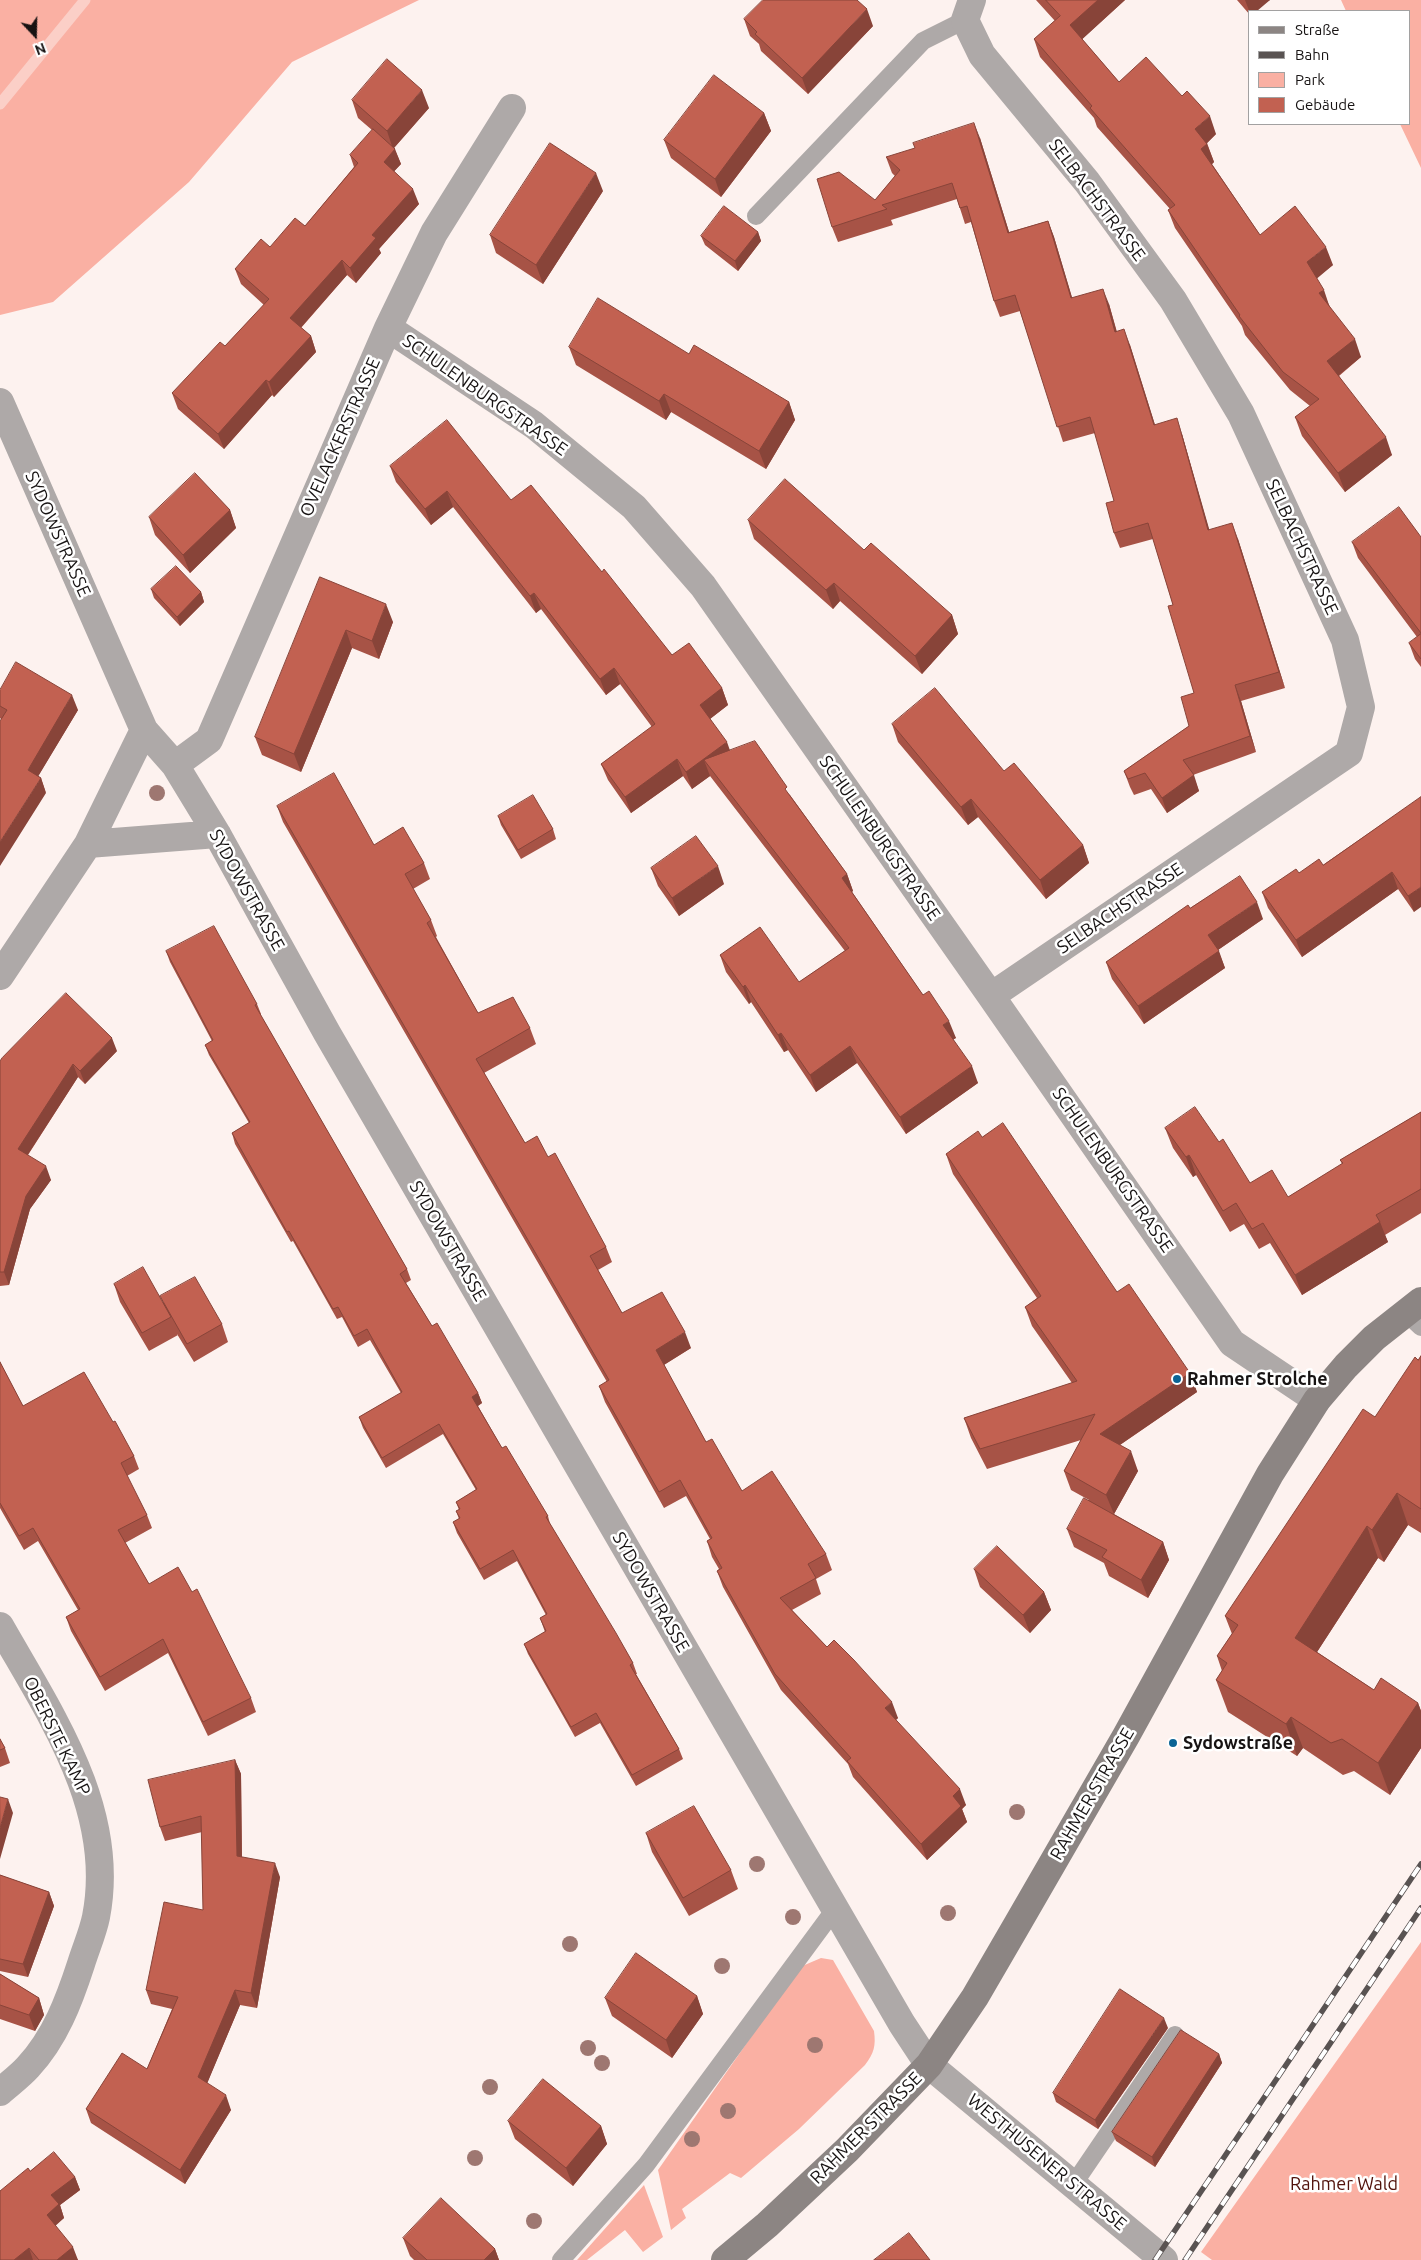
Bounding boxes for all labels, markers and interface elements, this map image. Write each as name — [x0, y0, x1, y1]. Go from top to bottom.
north arrow — [10, 10, 60, 60]
legend — [1248, 10, 1411, 125]
text: Straße — [1295, 21, 1339, 38]
text: N — [33, 40, 48, 58]
text: Bahn — [1295, 46, 1329, 63]
text: Park — [1295, 71, 1325, 88]
text: Gebäude — [1295, 96, 1355, 113]
street label: SELBACHSTRASSE — [1044, 135, 1150, 265]
street label: SCHULENBURGSTRASSE — [398, 330, 572, 460]
street label: OVELACKERSTRASSE — [295, 354, 385, 520]
street label: SYDOWSTRASSE — [21, 468, 95, 600]
street label: SELBACHSTRASSE — [1261, 476, 1343, 618]
street label: SCHULENBURGSTRASSE — [815, 751, 945, 925]
street label: SYDOWSTRASSE — [205, 826, 289, 954]
street label: SELBACHSTRASSE — [1053, 858, 1187, 958]
street label: SCHULENBURGSTRASSE — [1048, 1083, 1178, 1257]
street label: SYDOWSTRASSE — [405, 1177, 491, 1305]
place label: Rahmer Strolche — [1187, 1368, 1328, 1390]
marker: Rahmer Strolche — [1171, 1373, 1183, 1385]
street label: SYDOWSTRASSE — [608, 1528, 694, 1656]
street label: OBERSTE KAMP — [19, 1673, 95, 1799]
street label: RAHMER STRASSE — [1045, 1724, 1139, 1864]
place label: Sydowstraße — [1183, 1732, 1293, 1754]
marker: Sydowstraße — [1167, 1737, 1179, 1749]
street label: RAHMER STRASSE — [806, 2068, 926, 2188]
street label: WESTHUSENER STRASSE — [963, 2089, 1131, 2235]
park label: Rahmer Wald — [1290, 2173, 1398, 2195]

